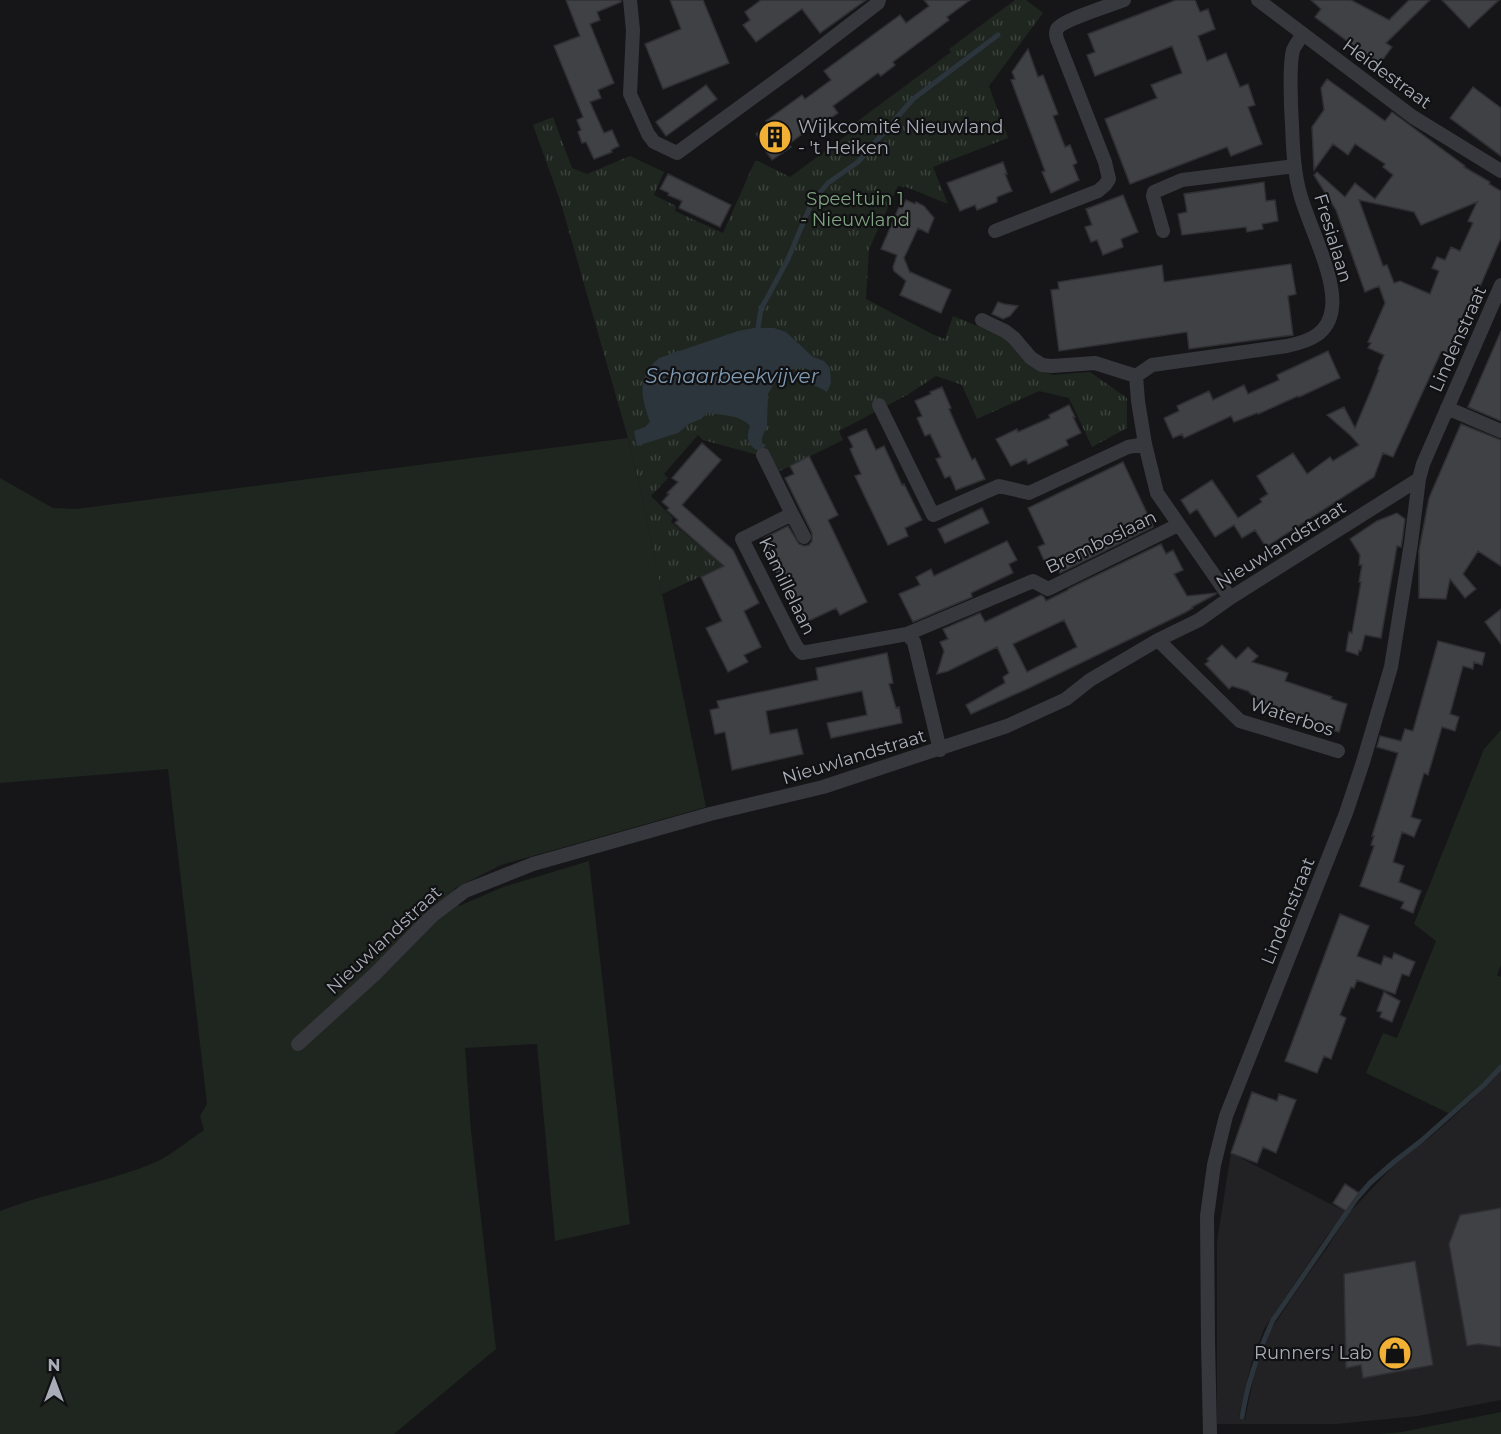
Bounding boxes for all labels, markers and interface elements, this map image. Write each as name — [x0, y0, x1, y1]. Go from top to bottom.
street label: Heidestraat — [1338, 34, 1436, 114]
place label: Wijkcomité Nieuwland - 't Heiken — [798, 116, 1004, 159]
building icon: Wijkcomité Nieuwland - 't Heiken — [757, 119, 793, 155]
park label: Speeltuin 1 - Nieuwland — [800, 188, 910, 231]
street label: Fresialaan — [1309, 191, 1357, 285]
street label: Lindenstraat — [1425, 282, 1491, 396]
water label: Schaarbeekvijver — [645, 364, 820, 388]
street label: Nieuwlandstraat — [1212, 496, 1350, 594]
street label: Bremboslaan — [1042, 506, 1160, 578]
street label: Kamillelaan — [754, 534, 820, 638]
street label: Waterbos — [1247, 693, 1337, 741]
street label: Nieuwlandstraat — [779, 725, 929, 789]
street label: Lindenstraat — [1256, 854, 1320, 968]
street label: Nieuwlandstraat — [322, 881, 446, 999]
shop icon: Runners' Lab — [1377, 1335, 1413, 1371]
place label: Runners' Lab — [1254, 1342, 1372, 1364]
north arrow — [24, 1350, 84, 1410]
text: N — [48, 1356, 60, 1375]

